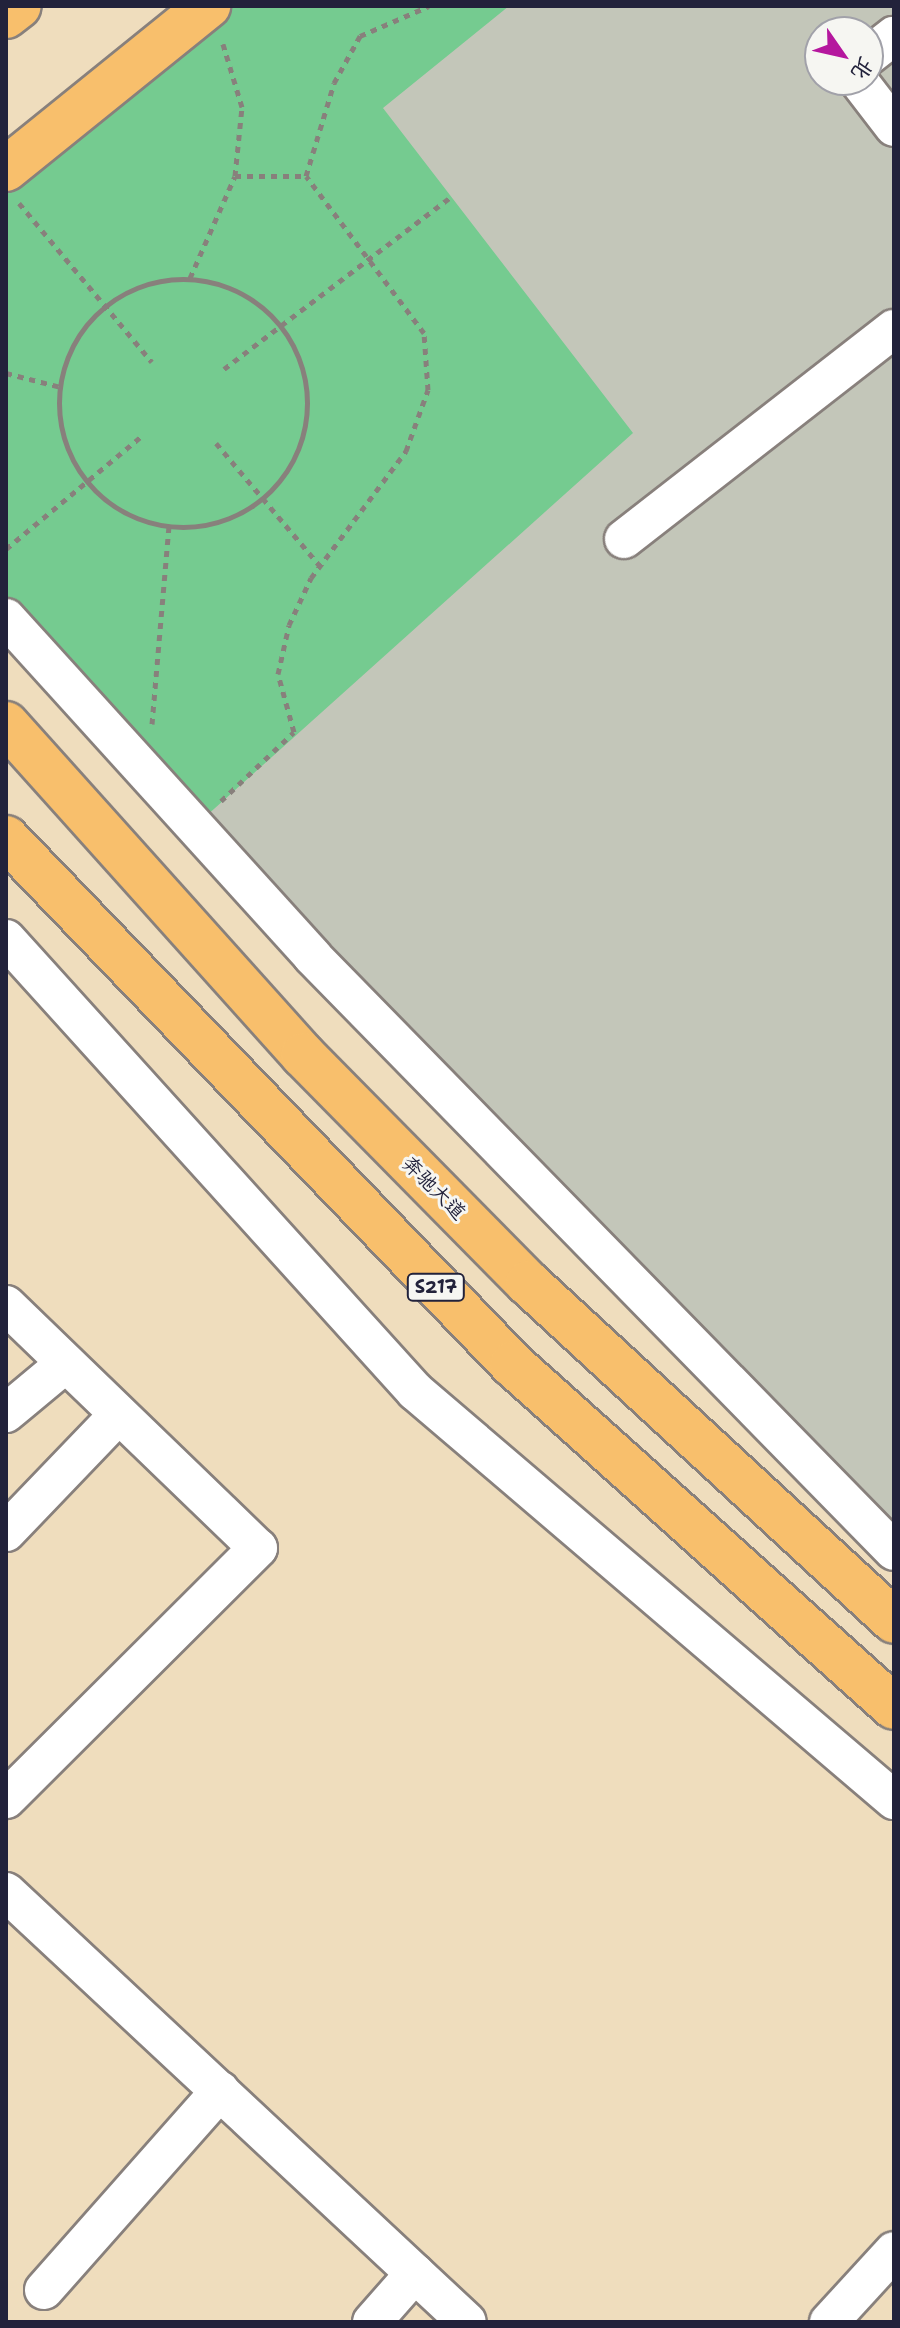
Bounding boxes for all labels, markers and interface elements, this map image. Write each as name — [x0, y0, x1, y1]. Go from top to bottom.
north arrow — [804, 16, 884, 96]
text: 北 — [844, 51, 881, 86]
street label: 奔驰大道 — [397, 1151, 471, 1225]
road number: S217 — [406, 1273, 466, 1301]

